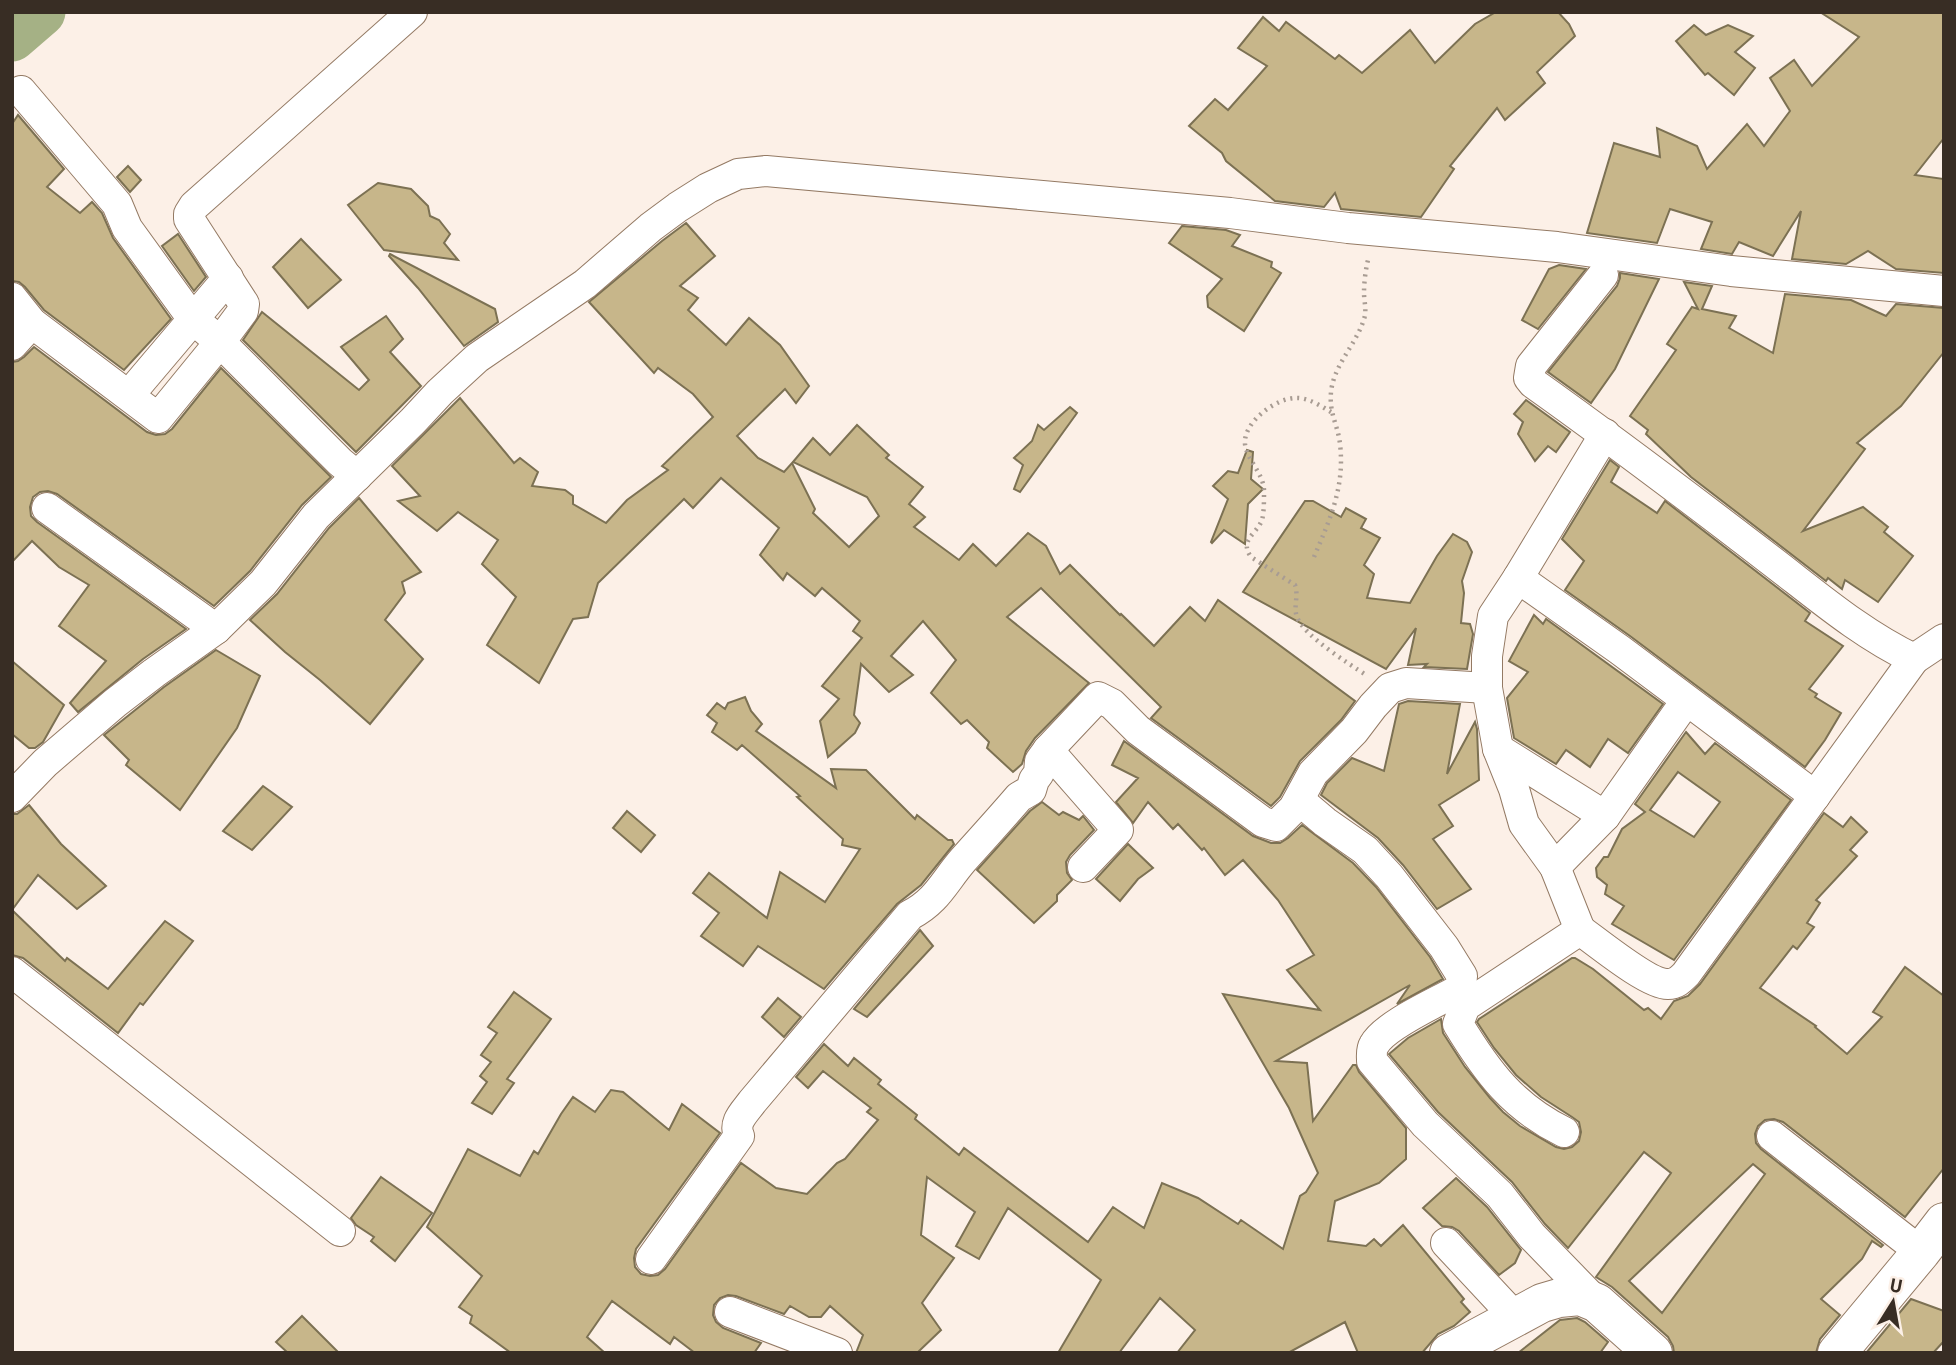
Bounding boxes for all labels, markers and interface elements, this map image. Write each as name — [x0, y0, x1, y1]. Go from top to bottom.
north arrow — [1858, 1267, 1928, 1337]
text: U — [1888, 1272, 1904, 1297]

